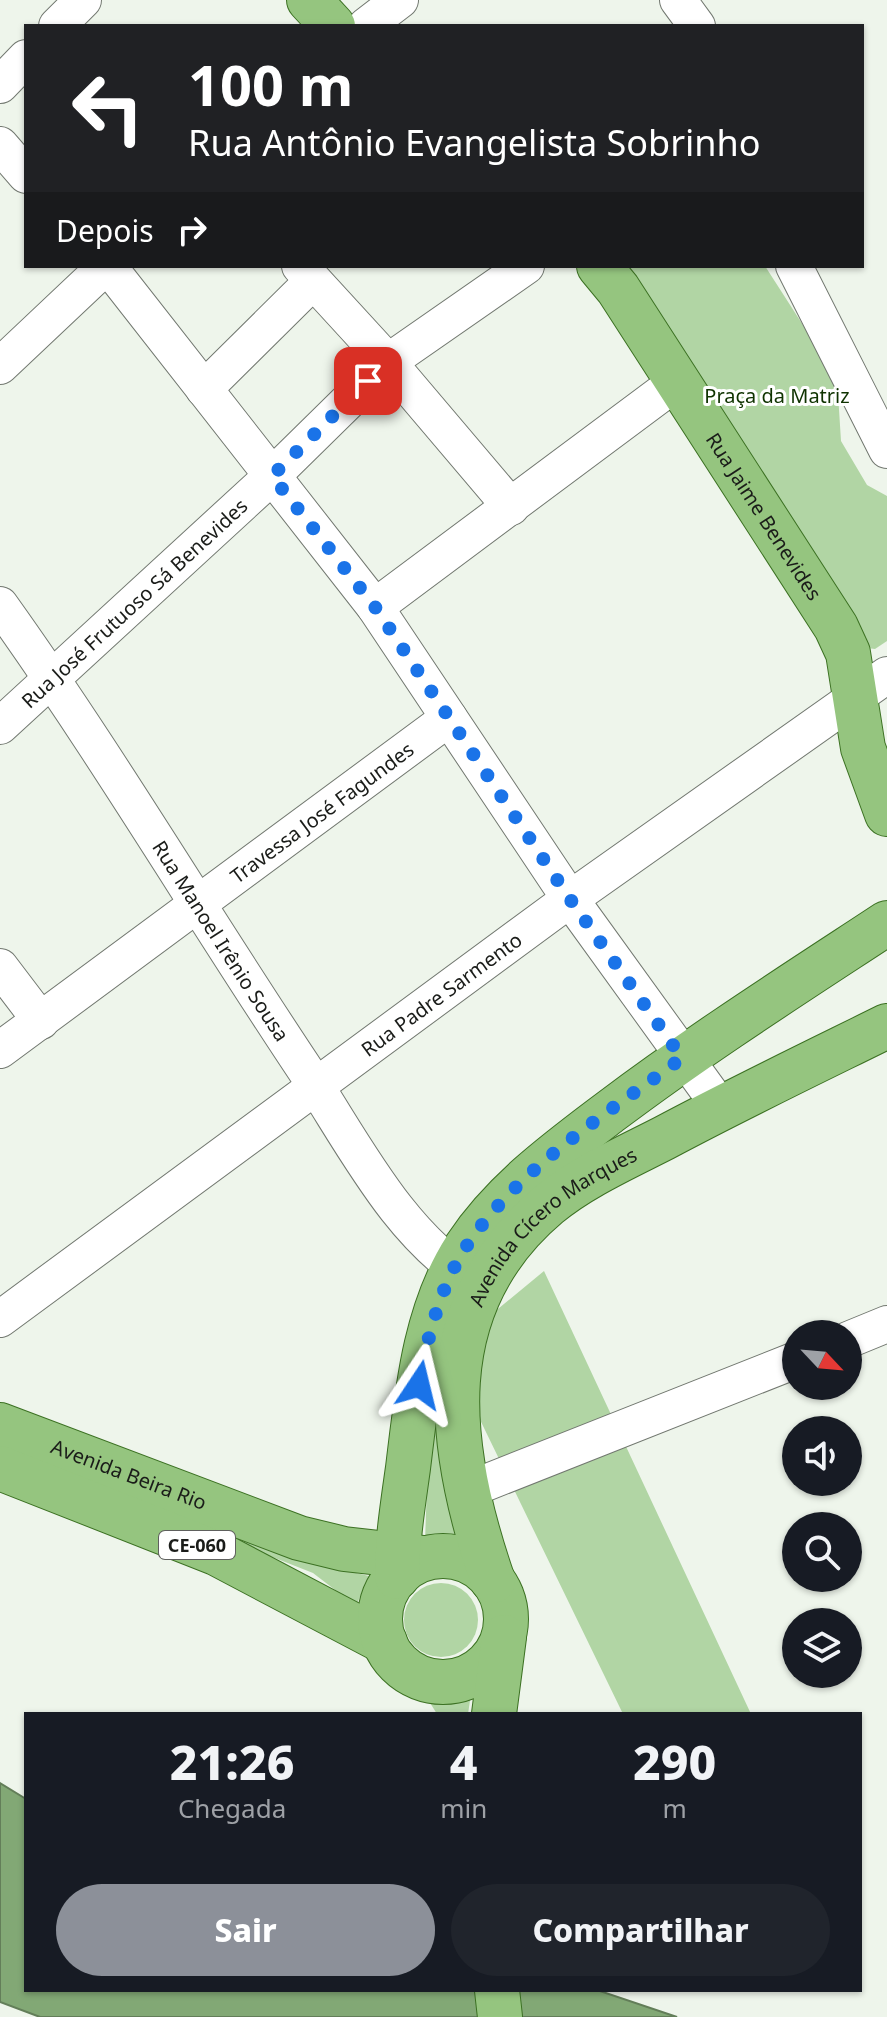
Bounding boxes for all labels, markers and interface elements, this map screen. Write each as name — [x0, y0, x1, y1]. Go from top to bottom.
text: 100 m — [188, 46, 353, 122]
icon: left — [56, 56, 160, 160]
text: Rua Antônio Evangelista Sobrinho — [188, 118, 761, 167]
icon: right — [170, 208, 214, 252]
text: Depois — [56, 210, 154, 251]
pin — [334, 347, 402, 415]
icon: arrive — [346, 359, 390, 403]
park label: Praça da Matriz — [704, 382, 850, 409]
street label: Rua Jaime Benevides — [700, 427, 828, 605]
street label: Rua José Frutuoso Sá Benevides — [15, 492, 253, 714]
street label: Travessa José Fagundes — [224, 735, 419, 889]
street label: Rua Manoel Irênio Sousa — [147, 835, 296, 1046]
street label: Rua Padre Sarmento — [355, 926, 527, 1062]
street label: Avenida Cícero Marques — [462, 1141, 641, 1310]
north arrow — [782, 1320, 862, 1400]
map controls — [782, 1320, 862, 1688]
position arrow — [377, 1343, 461, 1427]
button: sound — [782, 1416, 862, 1496]
street label: Avenida Beira Rio — [48, 1432, 211, 1515]
button: search — [782, 1512, 862, 1592]
road number: CE-060 — [159, 1531, 235, 1559]
button: layers — [782, 1608, 862, 1688]
text: 21:26 — [170, 1729, 294, 1794]
text: 4 — [450, 1729, 478, 1794]
text: 290 — [633, 1729, 716, 1794]
text: Chegada — [178, 1790, 286, 1826]
text: min — [440, 1790, 487, 1826]
text: m — [662, 1790, 687, 1826]
button: Sair — [56, 1884, 435, 1976]
button: Compartilhar — [451, 1884, 830, 1976]

